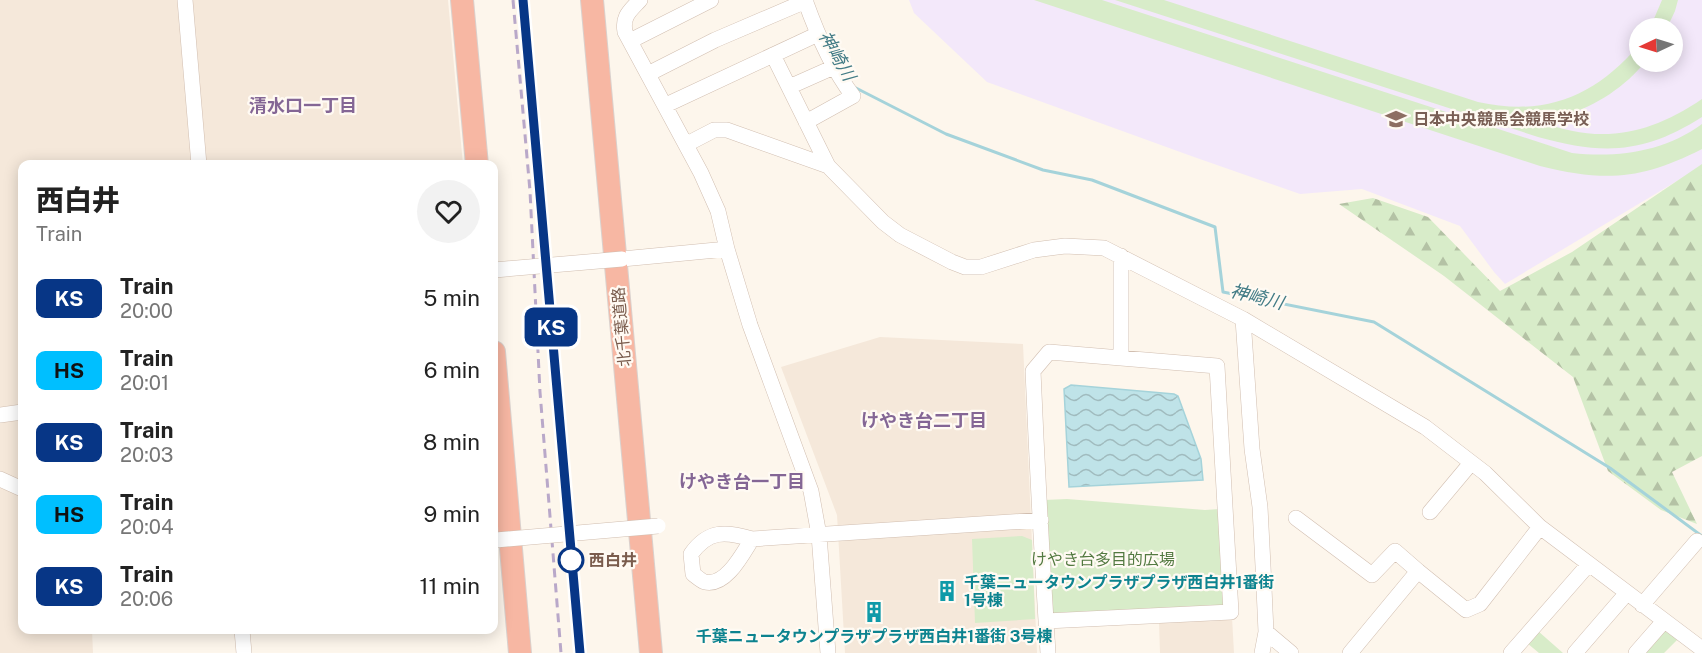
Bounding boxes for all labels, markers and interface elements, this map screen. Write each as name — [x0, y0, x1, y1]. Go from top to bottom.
north arrow — [1629, 18, 1683, 72]
map controls — [1629, 18, 1683, 72]
water label: 神崎川 — [815, 27, 861, 86]
district label: 清水口一丁目 — [249, 95, 357, 116]
school or university icon: 日本中央競馬会競馬学校 — [1384, 107, 1408, 131]
place label: 日本中央競馬会競馬学校 — [1413, 110, 1589, 129]
button: heart — [417, 180, 480, 243]
text: 西白井 — [36, 183, 120, 216]
text: Train — [36, 222, 82, 246]
text: Train — [120, 273, 173, 299]
water label: 神崎川 — [1228, 280, 1288, 314]
text: 5 min — [423, 285, 480, 311]
text: KS — [55, 286, 83, 311]
street label: 北千葉道路 — [609, 286, 634, 368]
text: 20:00 — [120, 299, 173, 323]
line badge: KS — [524, 308, 578, 346]
text: KS — [537, 315, 565, 340]
text: Train — [120, 345, 173, 371]
text: 6 min — [424, 357, 480, 383]
text: HS — [54, 358, 84, 383]
text: 20:01 — [120, 371, 169, 395]
district label: けやき台二丁目 — [861, 410, 987, 431]
text: Train — [120, 417, 173, 443]
text: 8 min — [423, 429, 480, 455]
text: KS — [55, 430, 83, 455]
text: 20:03 — [120, 443, 173, 467]
district label: けやき台一丁目 — [679, 471, 805, 492]
text: Train — [120, 489, 173, 515]
text: 9 min — [424, 501, 480, 527]
text: HS — [54, 502, 84, 527]
text: 20:04 — [120, 515, 173, 539]
marker: 西白井 — [558, 547, 584, 573]
park label: けやき台多目的広場 — [1031, 550, 1175, 569]
place label: 西白井 — [589, 551, 637, 570]
text: Train — [120, 561, 173, 587]
text: 11 min — [419, 573, 480, 599]
place label: 千葉ニュータウンプラザプラザ西白井1番街 1号棟 — [964, 573, 1274, 610]
text: KS — [55, 574, 83, 599]
building icon: 千葉ニュータウンプラザプラザ西白井1番街 1号棟 — [935, 579, 959, 603]
text: 20:06 — [120, 587, 173, 611]
building icon: 千葉ニュータウンプラザプラザ西白井1番街 3号棟 — [862, 600, 886, 624]
place label: 千葉ニュータウンプラザプラザ西白井1番街 3号棟 — [696, 627, 1052, 646]

